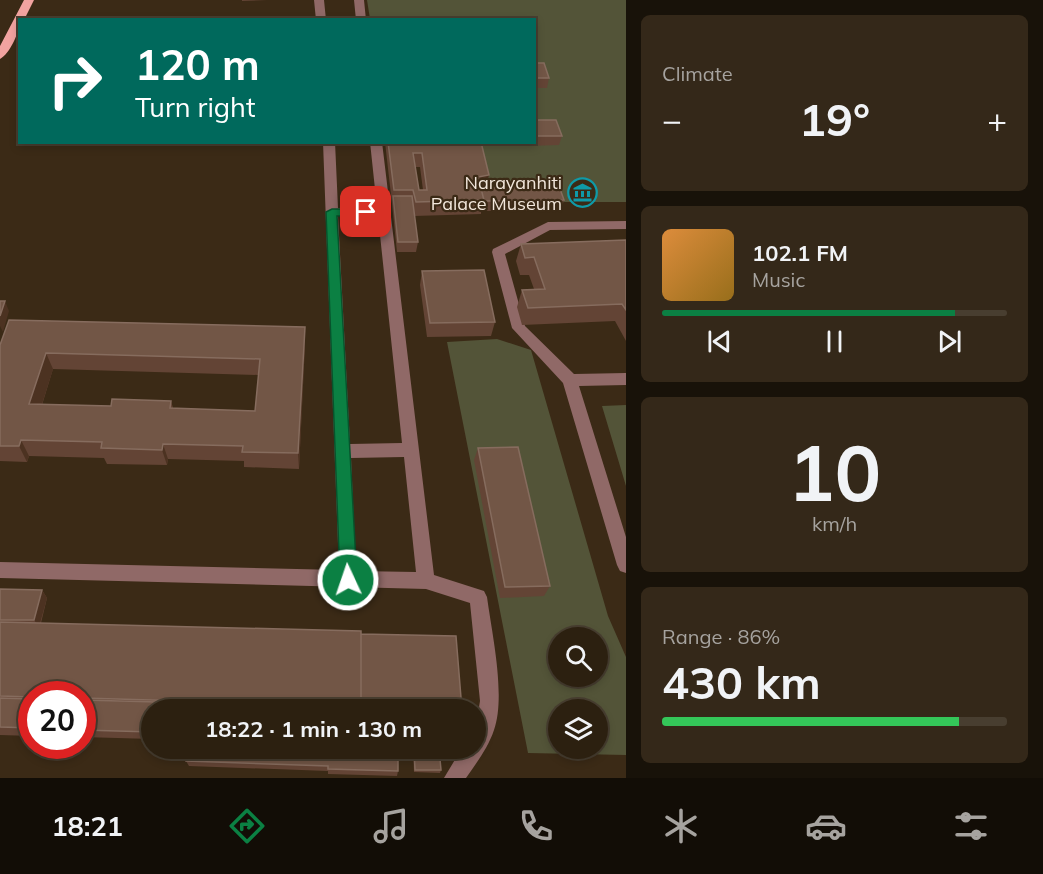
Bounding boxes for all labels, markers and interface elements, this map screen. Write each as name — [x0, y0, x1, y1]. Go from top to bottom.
text: 120 m — [135, 38, 260, 91]
icon: right — [36, 42, 114, 120]
text: Climate — [662, 61, 733, 86]
text: Turn right — [135, 90, 255, 124]
text: 19° — [799, 91, 870, 147]
text: − — [662, 99, 682, 140]
text: + — [987, 99, 1007, 140]
place label: Narayanhiti Palace Museum — [431, 171, 562, 215]
museum icon: Narayanhiti Palace Museum — [567, 176, 599, 208]
pin — [340, 186, 391, 237]
icon: arrive — [349, 195, 382, 228]
text: 102.1 FM — [752, 239, 848, 267]
text: Music — [752, 267, 805, 292]
icon: previous — [703, 325, 736, 358]
icon: pause — [818, 325, 851, 358]
icon: next — [933, 325, 966, 358]
text: 10 — [788, 423, 881, 521]
text: km/h — [812, 511, 857, 536]
position arrow — [316, 548, 380, 612]
text: Range · 86% — [662, 624, 780, 649]
map controls — [548, 627, 608, 759]
button: search — [548, 627, 608, 687]
text: 430 km — [662, 654, 821, 710]
speed limit sign: 20 — [18, 681, 96, 759]
button: layers — [548, 699, 608, 759]
text: 18:22 · 1 min · 130 m — [205, 715, 422, 743]
icon: directions — [226, 805, 268, 847]
icon: music — [370, 805, 412, 847]
icon: phone — [515, 805, 557, 847]
icon: climate — [660, 805, 702, 847]
icon: car — [805, 805, 847, 847]
icon: filters — [950, 805, 992, 847]
text: 18:21 — [51, 809, 123, 843]

